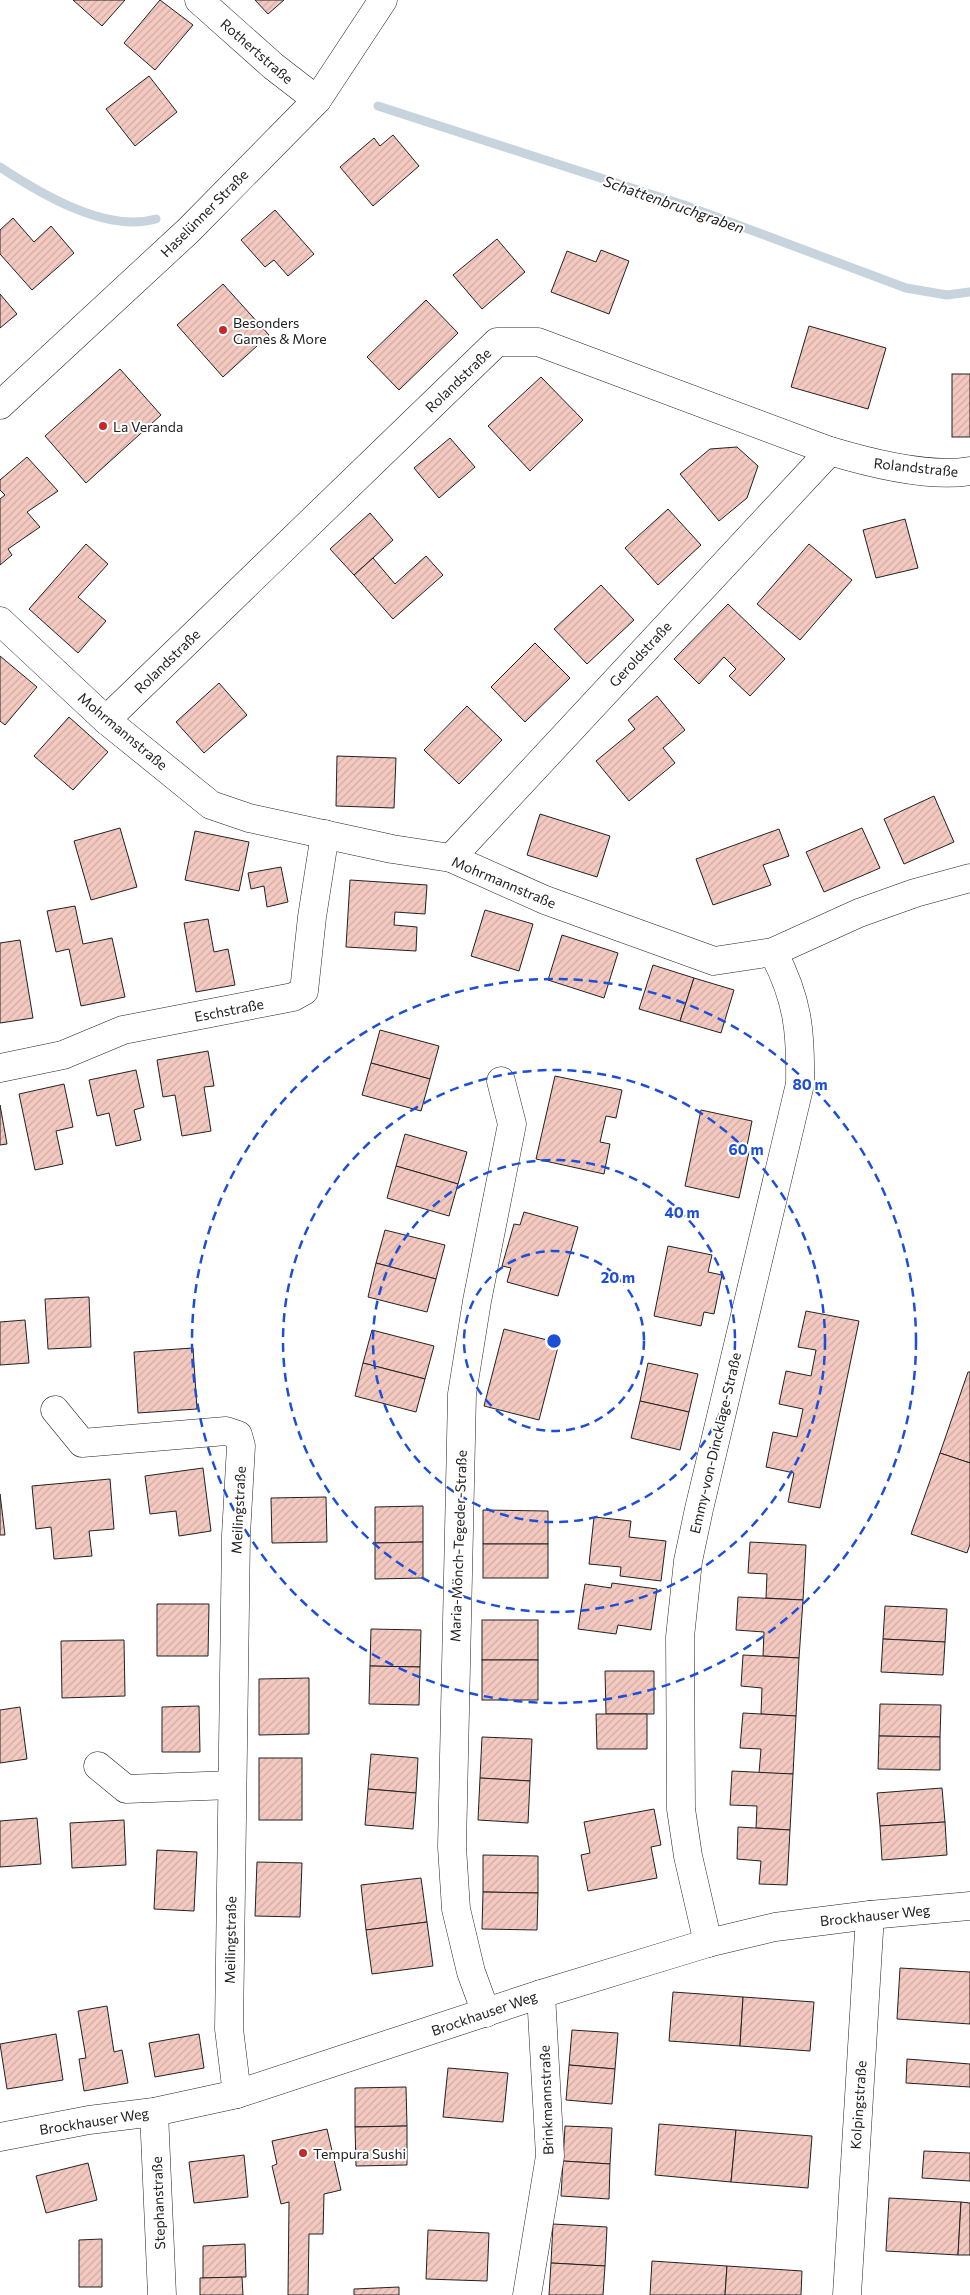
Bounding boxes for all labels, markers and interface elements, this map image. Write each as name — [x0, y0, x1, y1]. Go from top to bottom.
street label: Rothertstraße — [217, 15, 297, 87]
street label: Haselünner Straße — [157, 166, 251, 260]
water label: Schattenbruchgraben — [601, 171, 747, 237]
place label: Besonders Games & More — [233, 314, 327, 347]
marker: Besonders Games & More — [217, 324, 229, 336]
street label: Rolandstraße — [422, 344, 494, 416]
place label: La Veranda — [113, 418, 183, 435]
marker: La Veranda — [97, 420, 109, 432]
street label: Rolandstraße — [873, 454, 959, 480]
street label: Geroldstraße — [605, 618, 675, 690]
street label: Rolandstraße — [131, 625, 203, 697]
street label: Mohrmannstraße — [75, 689, 171, 773]
street label: Mohrmannstraße — [449, 852, 559, 912]
street label: Eschstraße — [193, 995, 265, 1025]
text: 80 m — [792, 1075, 828, 1093]
text: 60 m — [728, 1140, 764, 1158]
text: 40 m — [664, 1203, 700, 1221]
text: 20 m — [601, 1268, 635, 1286]
centre of rings — [545, 1332, 563, 1350]
street label: Emmy-von-Dincklage-Straße — [686, 1351, 744, 1535]
street label: Maria-Mönch-Tegeder-Straße — [446, 1450, 470, 1642]
street label: Meilingstraße — [227, 1466, 249, 1554]
street label: Meilingstraße — [221, 1896, 239, 1984]
street label: Brockhauser Weg — [819, 1901, 931, 1929]
street label: Brockhauser Weg — [429, 1987, 540, 2039]
street label: Brinkmannstraße — [536, 2045, 556, 2155]
street label: Kolpingstraße — [846, 2060, 870, 2150]
street label: Brockhauser Weg — [38, 2104, 150, 2138]
place label: Tempura Sushi — [313, 2145, 406, 2162]
marker: Tempura Sushi — [297, 2147, 309, 2159]
street label: Stephanstraße — [148, 2156, 168, 2250]

